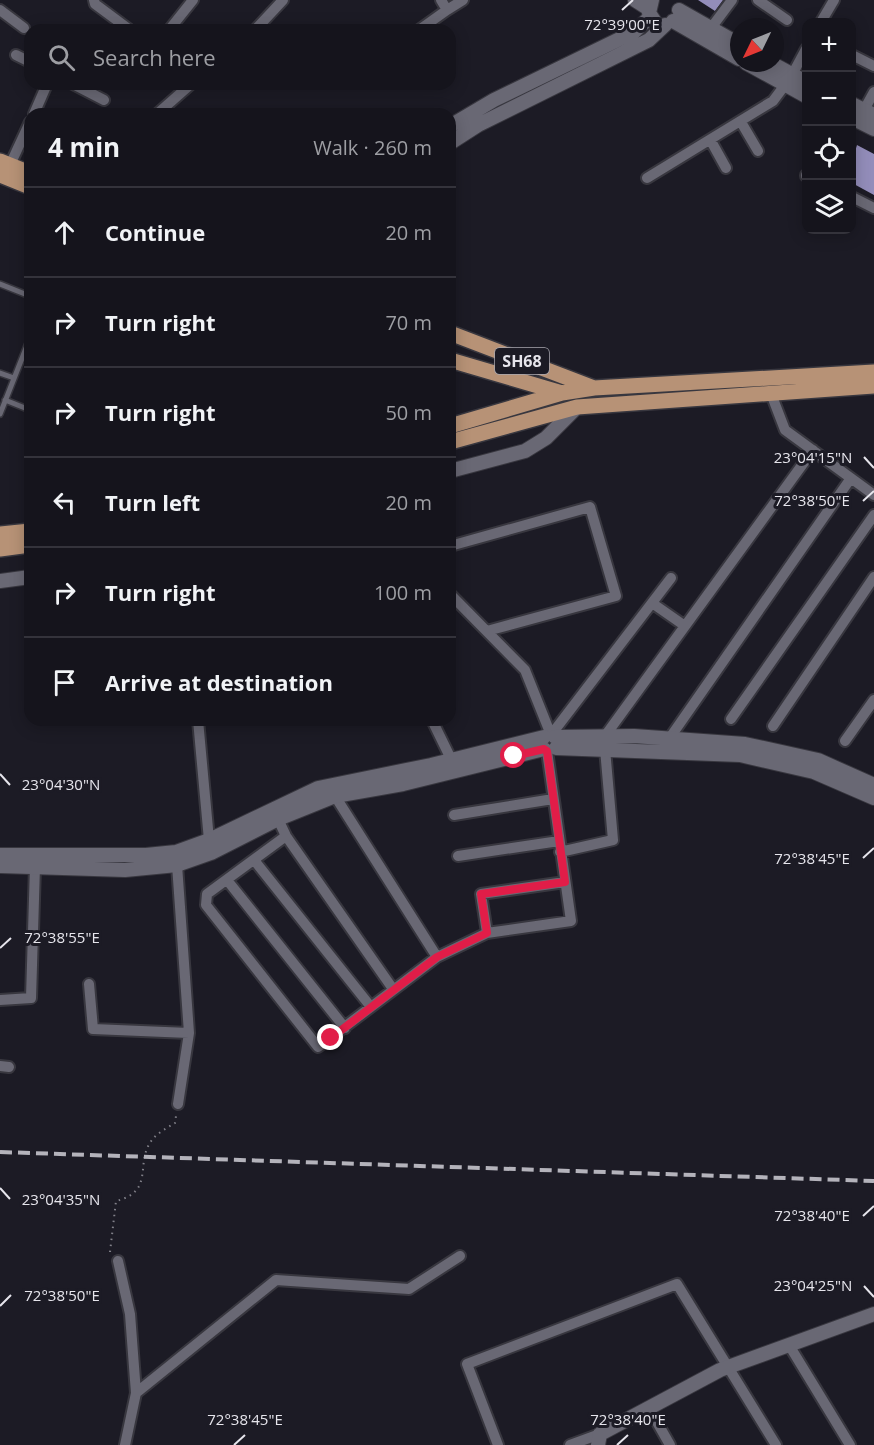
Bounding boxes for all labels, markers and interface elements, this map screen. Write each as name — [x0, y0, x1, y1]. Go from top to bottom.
text: 72°39'00"E — [584, 14, 660, 34]
north arrow — [730, 18, 784, 72]
map controls — [802, 18, 856, 234]
button: + — [802, 18, 856, 72]
search box — [24, 24, 456, 90]
icon: search — [45, 41, 78, 74]
text: Search here — [93, 42, 216, 72]
button: − — [802, 72, 856, 126]
button: locate — [802, 126, 856, 180]
text: 4 min — [48, 129, 120, 165]
text: Walk · 260 m — [313, 134, 432, 161]
button: layers — [802, 180, 856, 234]
icon: ahead — [48, 216, 81, 249]
text: Continue — [105, 217, 205, 247]
text: 20 m — [385, 219, 432, 246]
icon: right — [48, 306, 81, 339]
text: Turn right — [105, 307, 216, 337]
text: 70 m — [385, 309, 432, 336]
road number: SH68 — [495, 348, 549, 374]
icon: right — [48, 396, 81, 429]
text: Turn right — [105, 397, 216, 427]
text: 50 m — [385, 399, 432, 426]
text: 23°04'15"N — [774, 447, 852, 467]
icon: left — [48, 486, 81, 519]
text: Turn left — [105, 487, 200, 517]
text: 20 m — [385, 489, 432, 516]
text: 72°38'50"E — [774, 490, 850, 510]
icon: right — [48, 576, 81, 609]
text: Turn right — [105, 577, 216, 607]
text: 100 m — [374, 579, 432, 606]
icon: arrive — [48, 666, 81, 699]
text: Arrive at destination — [105, 667, 333, 697]
route start — [500, 742, 526, 768]
text: 23°04'30"N — [22, 774, 100, 794]
text: 72°38'45"E — [774, 848, 850, 868]
text: 72°38'55"E — [24, 927, 100, 947]
route end — [317, 1024, 343, 1050]
text: 23°04'35"N — [22, 1189, 100, 1209]
text: 72°38'40"E — [774, 1205, 850, 1225]
text: 23°04'25"N — [774, 1275, 852, 1295]
text: 72°38'50"E — [24, 1285, 100, 1305]
text: 72°38'45"E — [207, 1409, 283, 1429]
text: 72°38'40"E — [590, 1409, 666, 1429]

